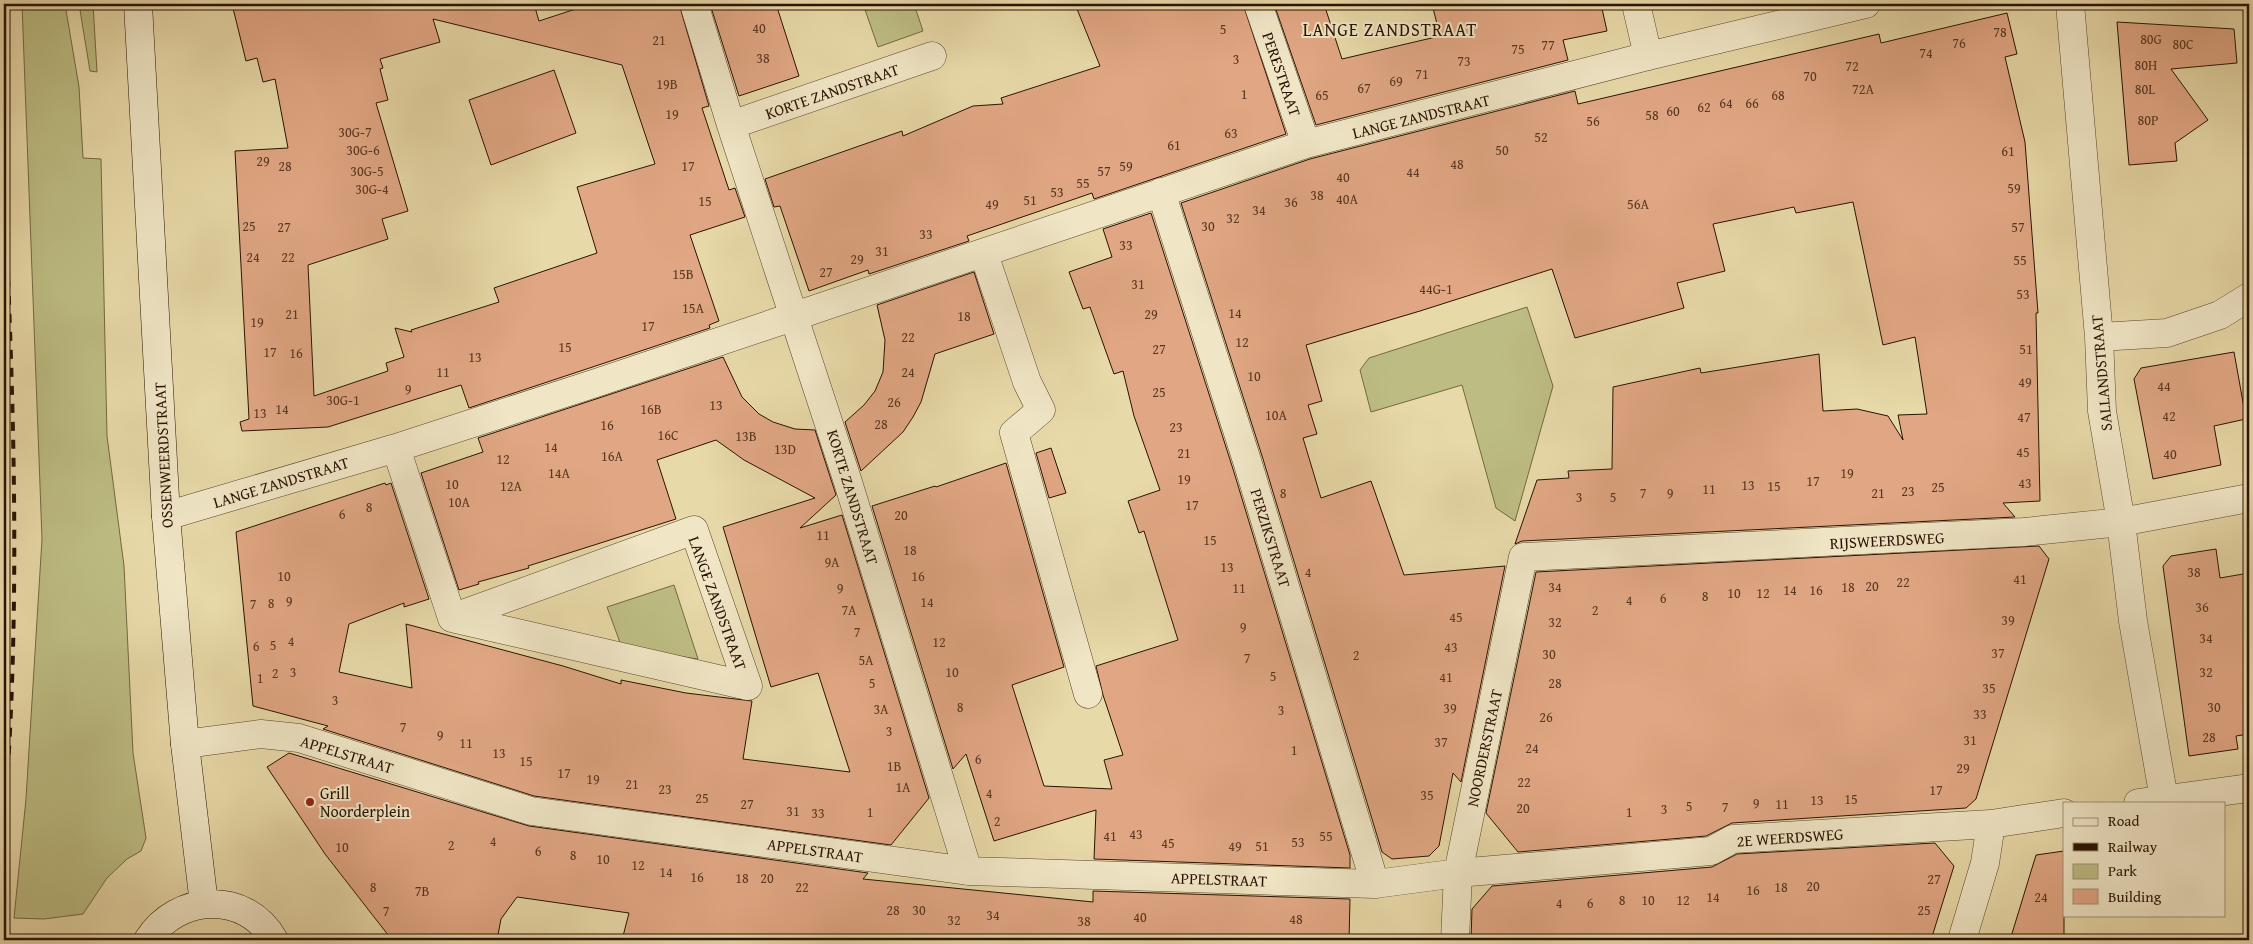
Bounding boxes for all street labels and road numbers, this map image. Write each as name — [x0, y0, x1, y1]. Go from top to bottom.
street label: PERESTRAAT — [1256, 29, 1308, 119]
street label: KORTE ZANDSTRAAT — [762, 57, 902, 125]
street label: LANGE ZANDSTRAAT — [1350, 87, 1492, 145]
street label: SALLANDSTRAAT — [2084, 314, 2118, 432]
street label: OSSENWEERDSTRAAT — [147, 381, 179, 529]
street label: KORTE ZANDSTRAAT — [821, 426, 885, 568]
street label: LANGE ZANDSTRAAT — [210, 450, 352, 514]
street label: PERZIKSTRAAT — [1245, 486, 1297, 590]
street label: RIJSWEERDSWEG — [1829, 525, 1945, 555]
street label: LANGE ZANDSTRAAT — [683, 533, 753, 673]
street label: NOORDERSTRAAT — [1460, 687, 1508, 809]
street label: APPELSTRAAT — [297, 728, 397, 780]
street label: 2E WEERDSWEG — [1736, 821, 1845, 853]
street label: APPELSTRAAT — [766, 831, 864, 869]
street label: APPELSTRAAT — [1170, 865, 1268, 893]

